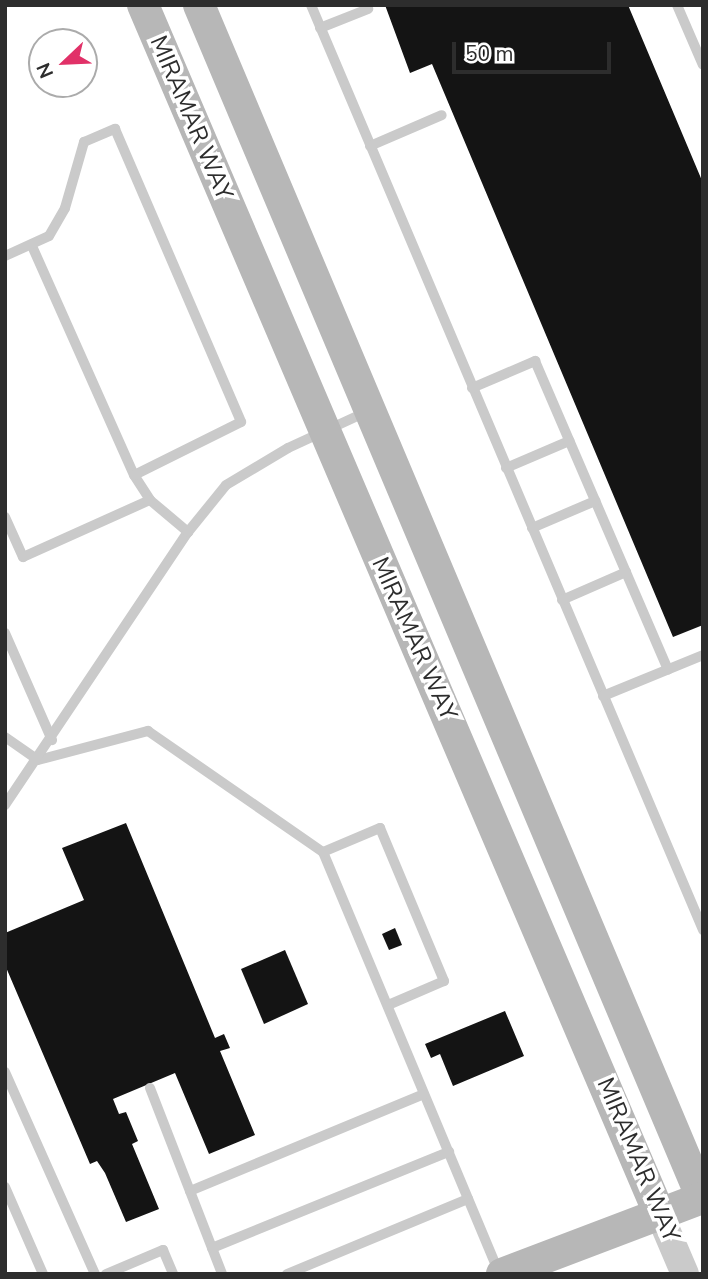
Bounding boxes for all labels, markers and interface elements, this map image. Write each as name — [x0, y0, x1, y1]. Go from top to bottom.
north arrow — [28, 28, 98, 98]
scale bar — [456, 28, 615, 72]
street label: MIRAMAR WAY — [143, 32, 239, 204]
text: 50 m — [465, 40, 514, 68]
text: N — [31, 59, 60, 82]
street label: MIRAMAR WAY — [365, 553, 463, 725]
street label: MIRAMAR WAY — [590, 1074, 686, 1246]

